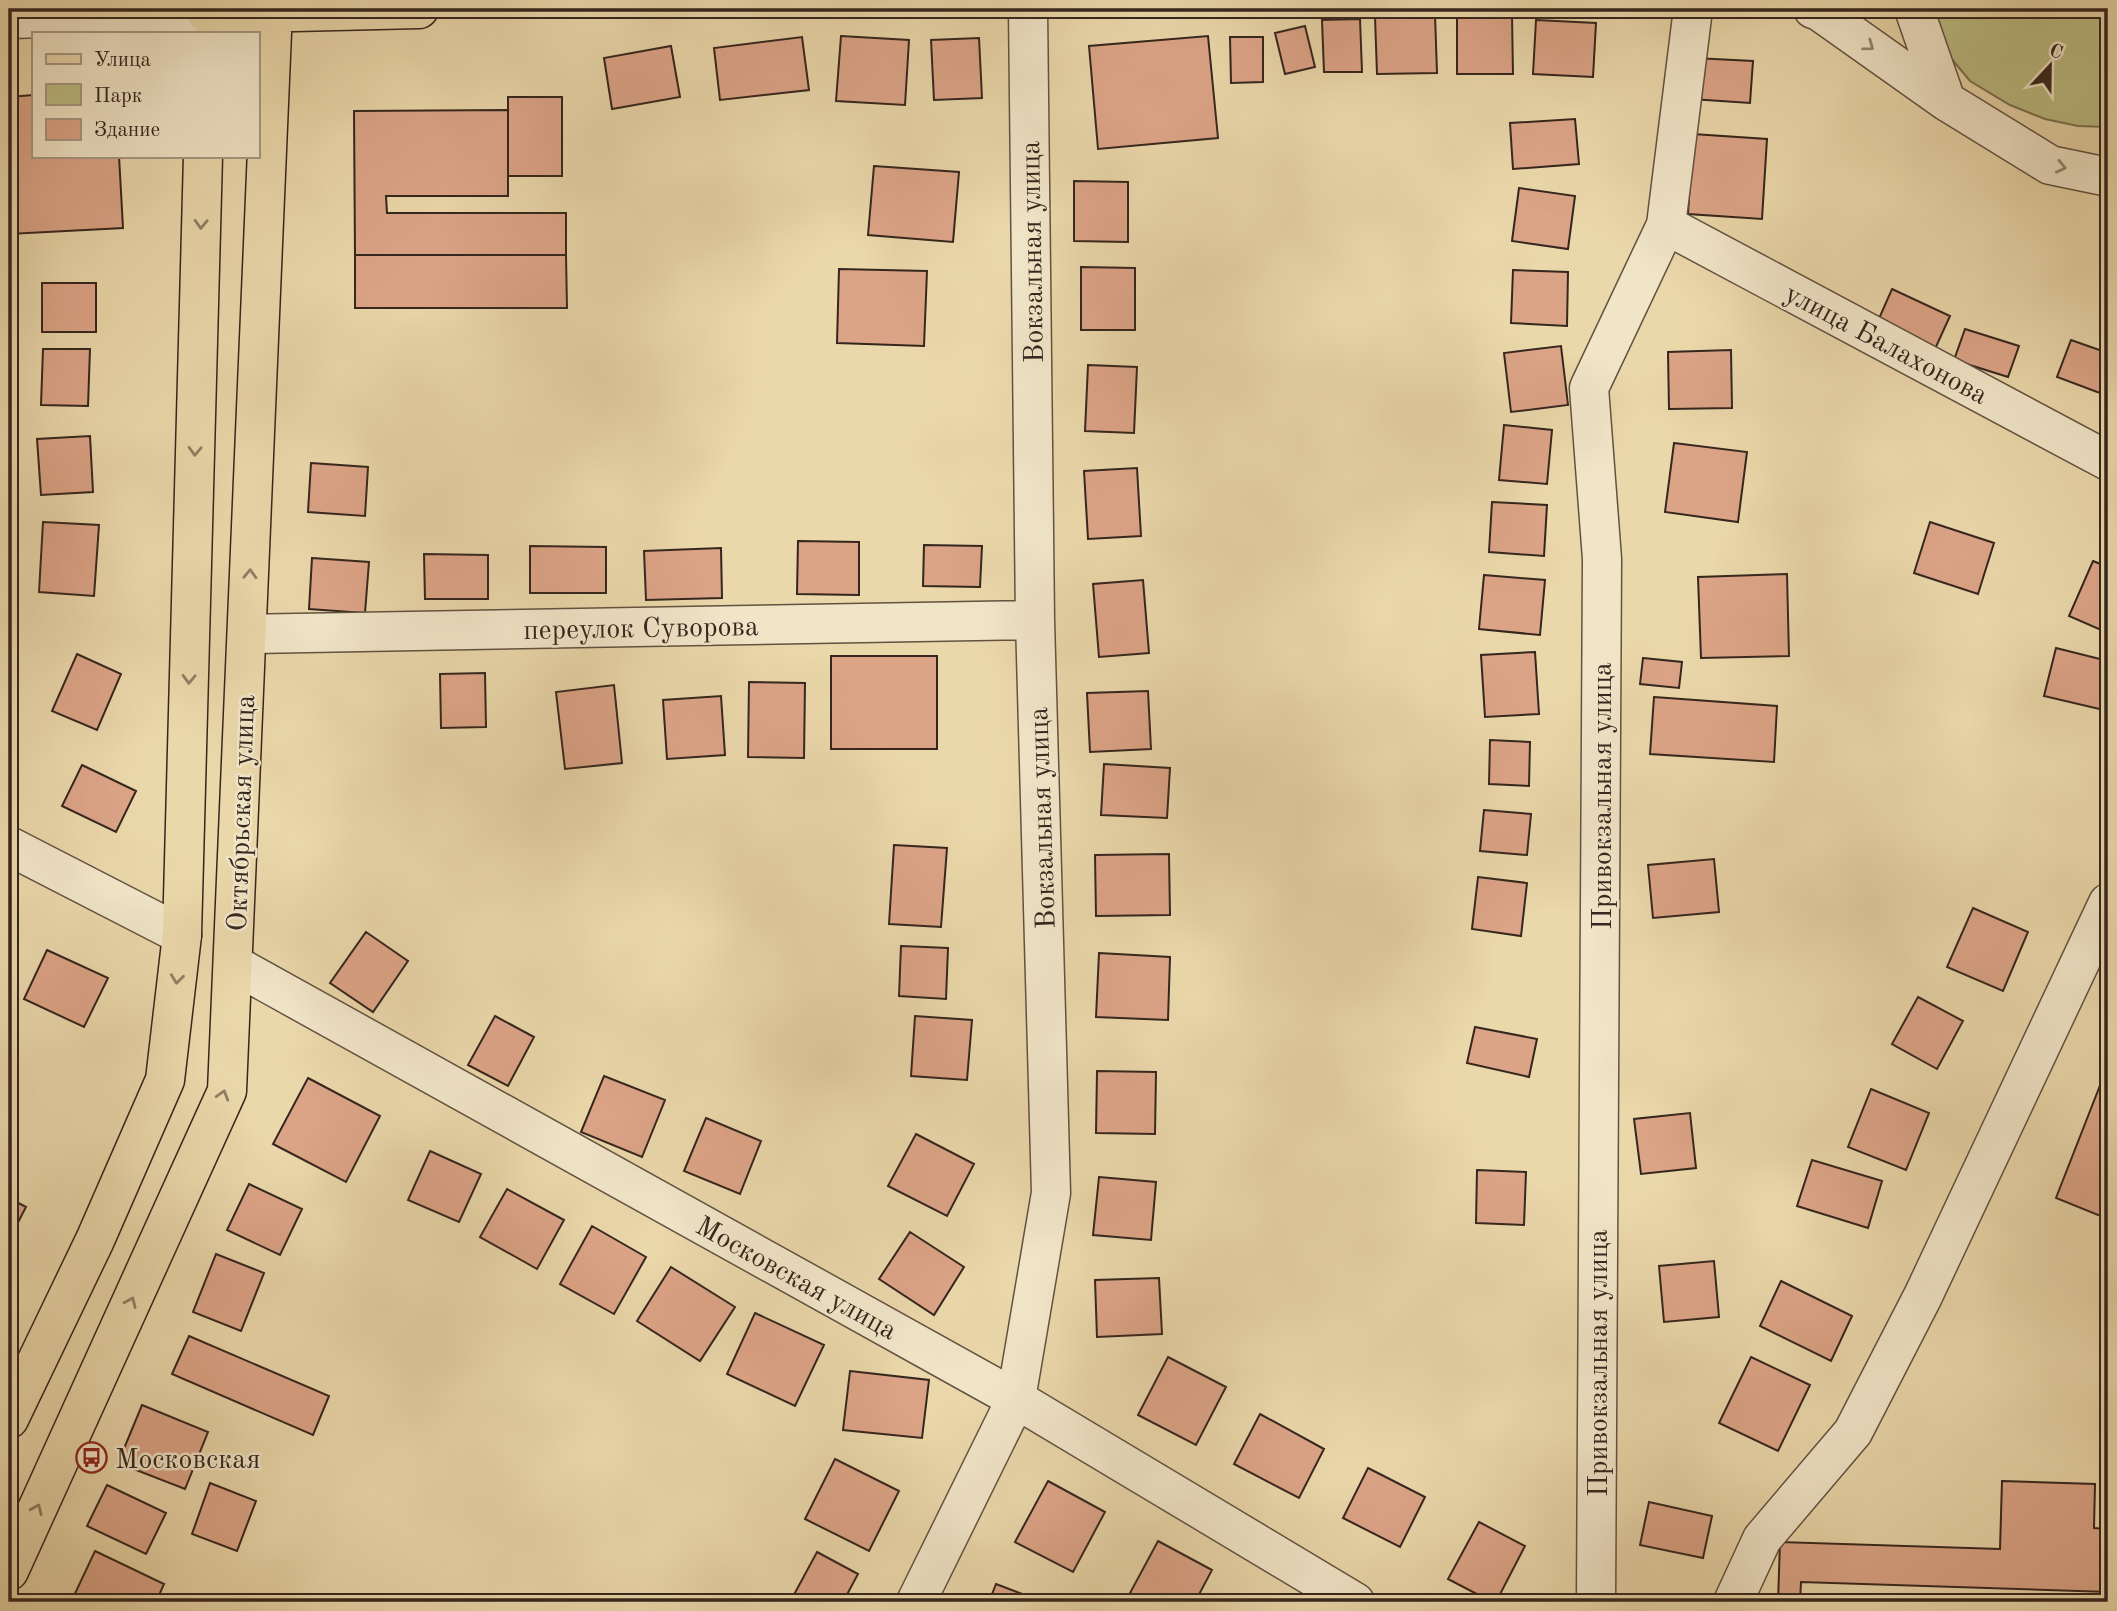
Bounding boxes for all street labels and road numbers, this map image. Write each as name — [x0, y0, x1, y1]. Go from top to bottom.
street label: Вокзальная улица — [1018, 140, 1050, 363]
street label: улица Балахонова — [1780, 280, 1992, 411]
street label: переулок Суворова — [523, 614, 759, 646]
street label: Привокзальная улица — [1590, 662, 1618, 930]
street label: Октябрьская улица — [225, 694, 261, 932]
street label: Вокзальная улица — [1026, 706, 1062, 929]
street label: Московская улица — [690, 1213, 901, 1347]
street label: Привокзальная улица — [1586, 1229, 1614, 1497]

